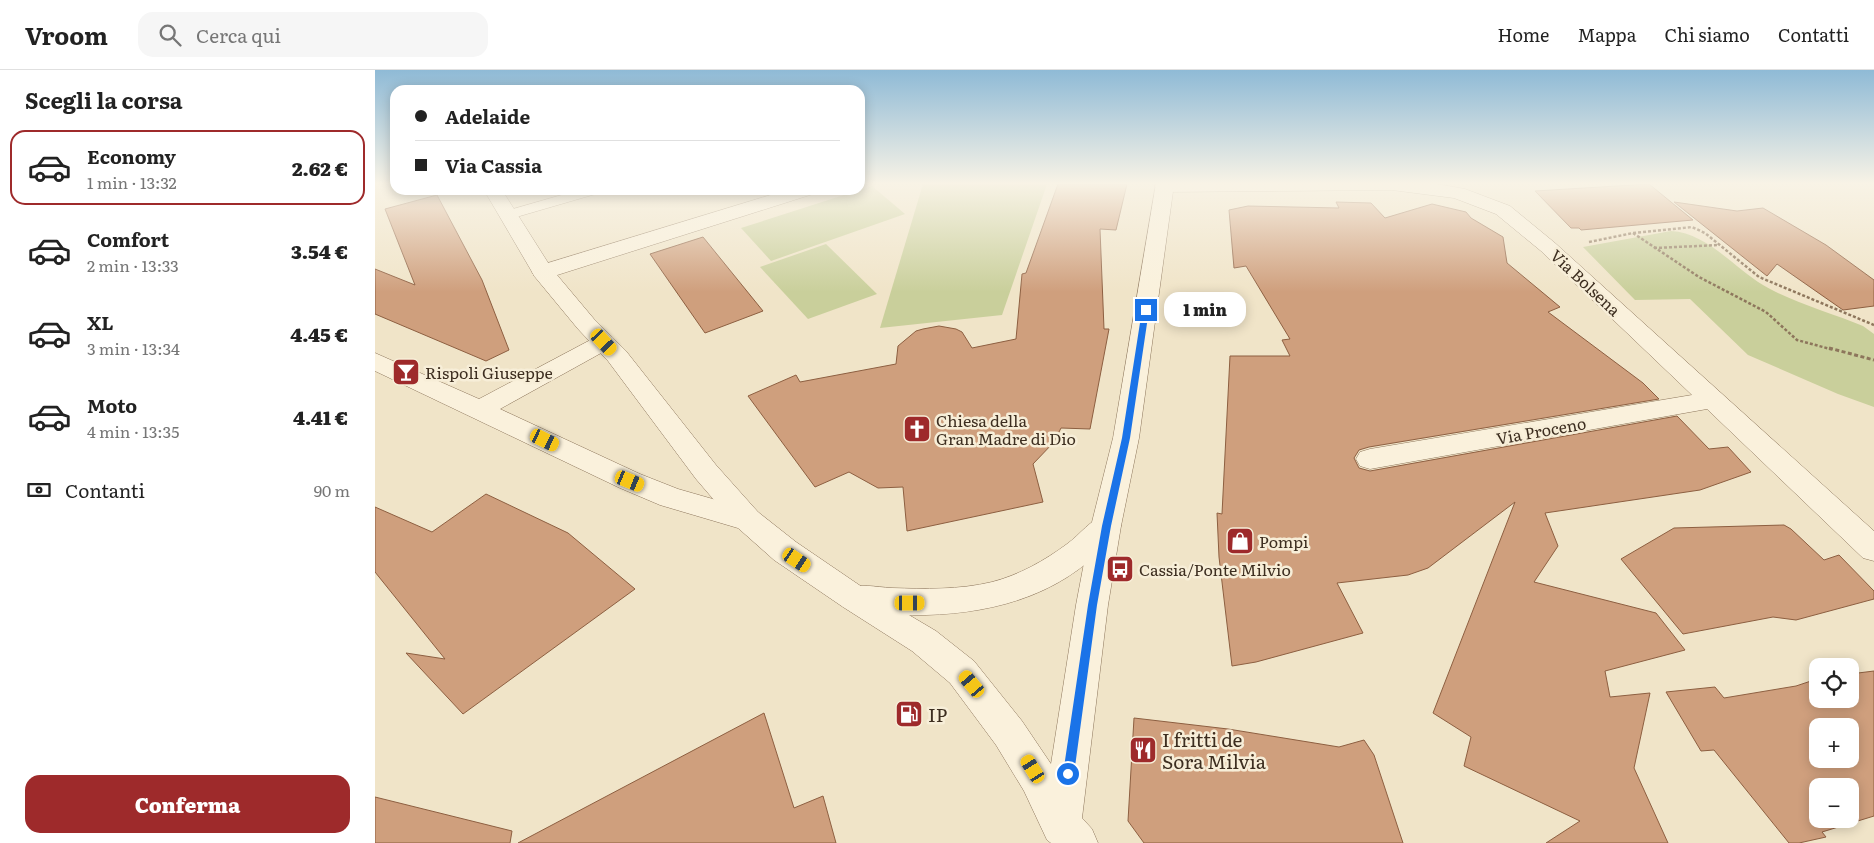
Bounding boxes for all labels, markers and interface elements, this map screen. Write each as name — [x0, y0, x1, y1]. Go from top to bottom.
search box — [138, 12, 488, 57]
text: Vroom — [25, 17, 108, 52]
icon: search — [156, 21, 184, 49]
text: Cerca qui — [196, 21, 281, 49]
text: Home — [1497, 21, 1549, 48]
text: Mappa — [1577, 21, 1636, 48]
text: Chi siamo — [1664, 21, 1750, 48]
text: Contatti — [1778, 21, 1849, 48]
text: Scegli la corsa — [25, 83, 183, 116]
text: Adelaide — [445, 102, 530, 130]
text: Economy — [87, 142, 176, 170]
icon: car — [27, 145, 72, 190]
text: Via Cassia — [445, 151, 542, 179]
text: 2.62 € — [292, 154, 348, 182]
text: 1 min · 13:32 — [87, 170, 177, 194]
text: Comfort — [87, 225, 169, 253]
icon: car — [27, 228, 72, 273]
text: 3.54 € — [291, 237, 348, 265]
street label: Via Bolsena — [1545, 243, 1627, 321]
text: 2 min · 13:33 — [87, 253, 179, 277]
callout: 1 min — [1163, 292, 1246, 328]
text: 1 min — [1183, 297, 1227, 321]
route end — [1135, 299, 1157, 321]
text: XL — [87, 308, 114, 336]
icon: car — [27, 311, 72, 356]
text: 4.45 € — [290, 320, 348, 348]
car — [588, 326, 619, 358]
text: 3 min · 13:34 — [87, 336, 180, 360]
bar icon: Rispoli Giuseppe — [391, 357, 421, 387]
place label: Rispoli Giuseppe — [425, 360, 553, 384]
text: Moto — [87, 391, 137, 419]
icon: car — [27, 394, 72, 439]
text: 4.41 € — [293, 403, 348, 431]
place label: Chiesa della Gran Madre di Dio — [936, 408, 1076, 450]
street label: Via Proceno — [1494, 410, 1588, 450]
church icon: Chiesa della Gran Madre di Dio — [902, 414, 932, 444]
text: 4 min · 13:35 — [87, 419, 179, 443]
car — [528, 427, 561, 453]
car — [613, 468, 646, 494]
icon: cash — [25, 476, 53, 504]
text: Contanti — [65, 476, 145, 504]
text: 90 m — [314, 478, 350, 502]
shop icon: Pompi — [1225, 526, 1255, 556]
place label: Pompi — [1259, 529, 1308, 553]
car — [780, 545, 813, 575]
bus stop icon: Cassia/Ponte Milvio — [1105, 554, 1135, 584]
place label: Cassia/Ponte Milvio — [1139, 557, 1291, 581]
car — [895, 596, 925, 611]
map controls — [1809, 658, 1859, 828]
button: locate — [1809, 658, 1859, 708]
car — [956, 668, 987, 700]
fuel station icon: IP — [894, 699, 924, 729]
place label: IP — [928, 700, 947, 728]
button: + — [1809, 718, 1859, 768]
place label: I fritti de Sora Milvia — [1162, 725, 1267, 775]
restaurant icon: I fritti de Sora Milvia — [1128, 735, 1158, 765]
car — [1018, 752, 1047, 786]
route start — [1057, 763, 1079, 785]
button: Conferma — [25, 775, 350, 833]
button: − — [1809, 778, 1859, 828]

